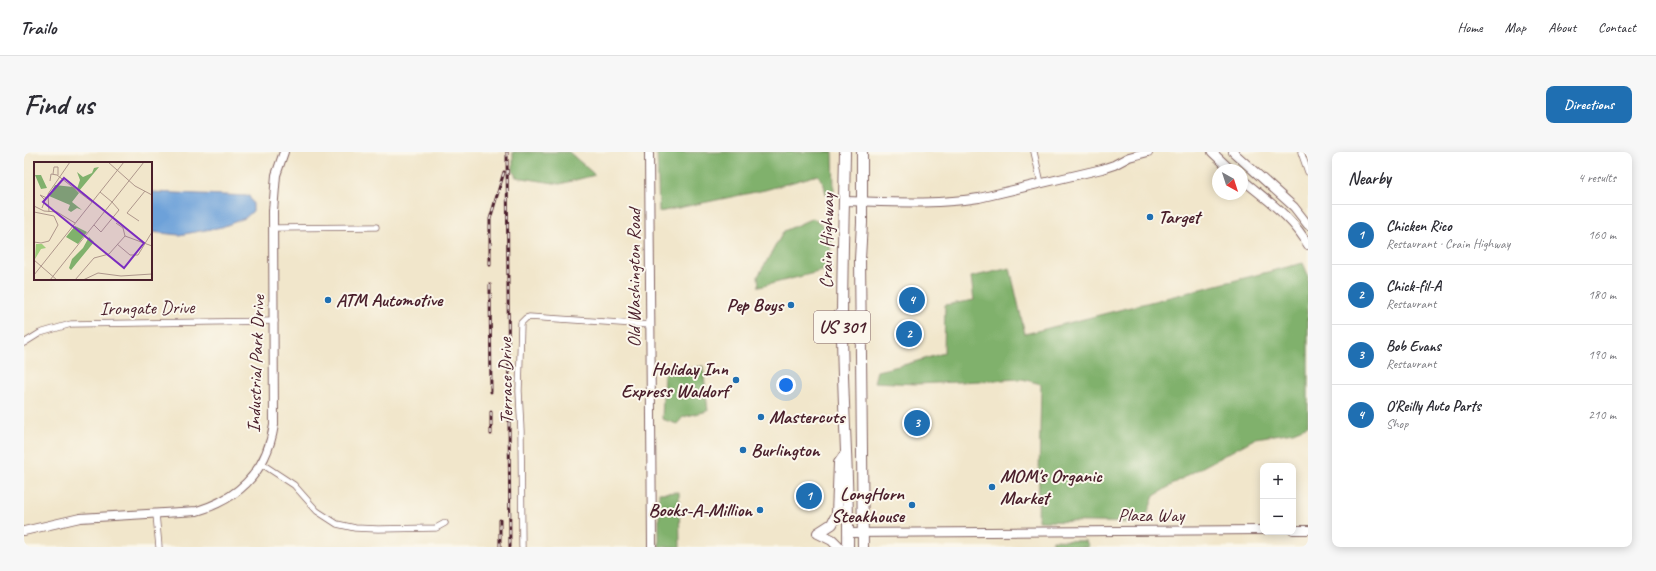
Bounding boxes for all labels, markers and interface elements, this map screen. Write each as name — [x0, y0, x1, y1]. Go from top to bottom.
text: Trailo — [20, 16, 56, 40]
text: Home — [1457, 19, 1483, 36]
text: Map — [1505, 19, 1526, 36]
text: About — [1548, 19, 1576, 36]
text: Contact — [1598, 19, 1636, 36]
button: Directions — [1546, 86, 1632, 123]
text: Find us — [24, 87, 94, 122]
inset map — [34, 162, 152, 280]
north arrow — [1212, 164, 1248, 200]
text: Nearby — [1348, 168, 1391, 189]
text: 4 results — [1578, 170, 1616, 186]
street label: Crain Highway — [814, 192, 840, 289]
place label: Target — [1158, 205, 1203, 229]
street label: Old Washington Road — [622, 206, 646, 348]
marker: Target — [1145, 212, 1155, 222]
text: Chicken Rico — [1386, 217, 1452, 236]
text: 1 — [1358, 227, 1364, 243]
text: 160 m — [1588, 227, 1616, 243]
text: Restaurant · Crain Highway — [1386, 236, 1510, 252]
text: Chick-fil-A — [1386, 277, 1441, 296]
pin: 4 — [899, 285, 925, 315]
text: 2 — [1358, 287, 1364, 303]
text: 180 m — [1588, 287, 1616, 303]
place label: ATM Automotive — [336, 288, 444, 312]
street label: Industrial Park Drive — [242, 293, 270, 433]
place label: Pep Boys — [726, 293, 785, 317]
street label: Irongate Drive — [99, 295, 196, 321]
marker: ATM Automotive — [323, 295, 333, 305]
text: Restaurant — [1386, 296, 1436, 312]
marker: Pep Boys — [786, 300, 796, 310]
road number: US 301 — [814, 311, 870, 343]
pin: 2 — [896, 319, 922, 349]
street label: Terrace Drive — [493, 336, 519, 424]
text: Bob Evans — [1386, 337, 1441, 356]
text: 3 — [1358, 347, 1364, 363]
text: 190 m — [1588, 347, 1616, 363]
text: Restaurant — [1386, 356, 1436, 372]
place label: Holiday Inn Express Waldorf — [621, 357, 733, 403]
marker: Holiday Inn Express Waldorf — [731, 375, 741, 385]
your location — [776, 375, 796, 395]
text: O'Reilly Auto Parts — [1386, 397, 1481, 416]
place label: Mastercuts — [769, 405, 847, 429]
text: 4 — [1358, 407, 1364, 423]
text: 210 m — [1588, 407, 1616, 423]
pin: 3 — [904, 408, 930, 438]
marker: Mastercuts — [756, 412, 766, 422]
text: Shop — [1386, 416, 1408, 432]
place label: Burlington — [751, 438, 821, 462]
marker: Burlington — [738, 445, 748, 455]
map controls — [1260, 463, 1296, 535]
button: + — [1260, 463, 1296, 499]
place label: MOM's Organic Market — [1000, 464, 1103, 510]
pin: 1 — [796, 481, 822, 511]
place label: LongHorn Steakhouse — [831, 482, 906, 528]
marker: MOM's Organic Market — [987, 482, 997, 492]
place label: Books-A-Million — [649, 498, 753, 522]
button: − — [1260, 499, 1296, 535]
marker: LongHorn Steakhouse — [907, 500, 917, 510]
street label: Plaza Way — [1118, 503, 1186, 527]
marker: Books-A-Million — [755, 505, 765, 515]

